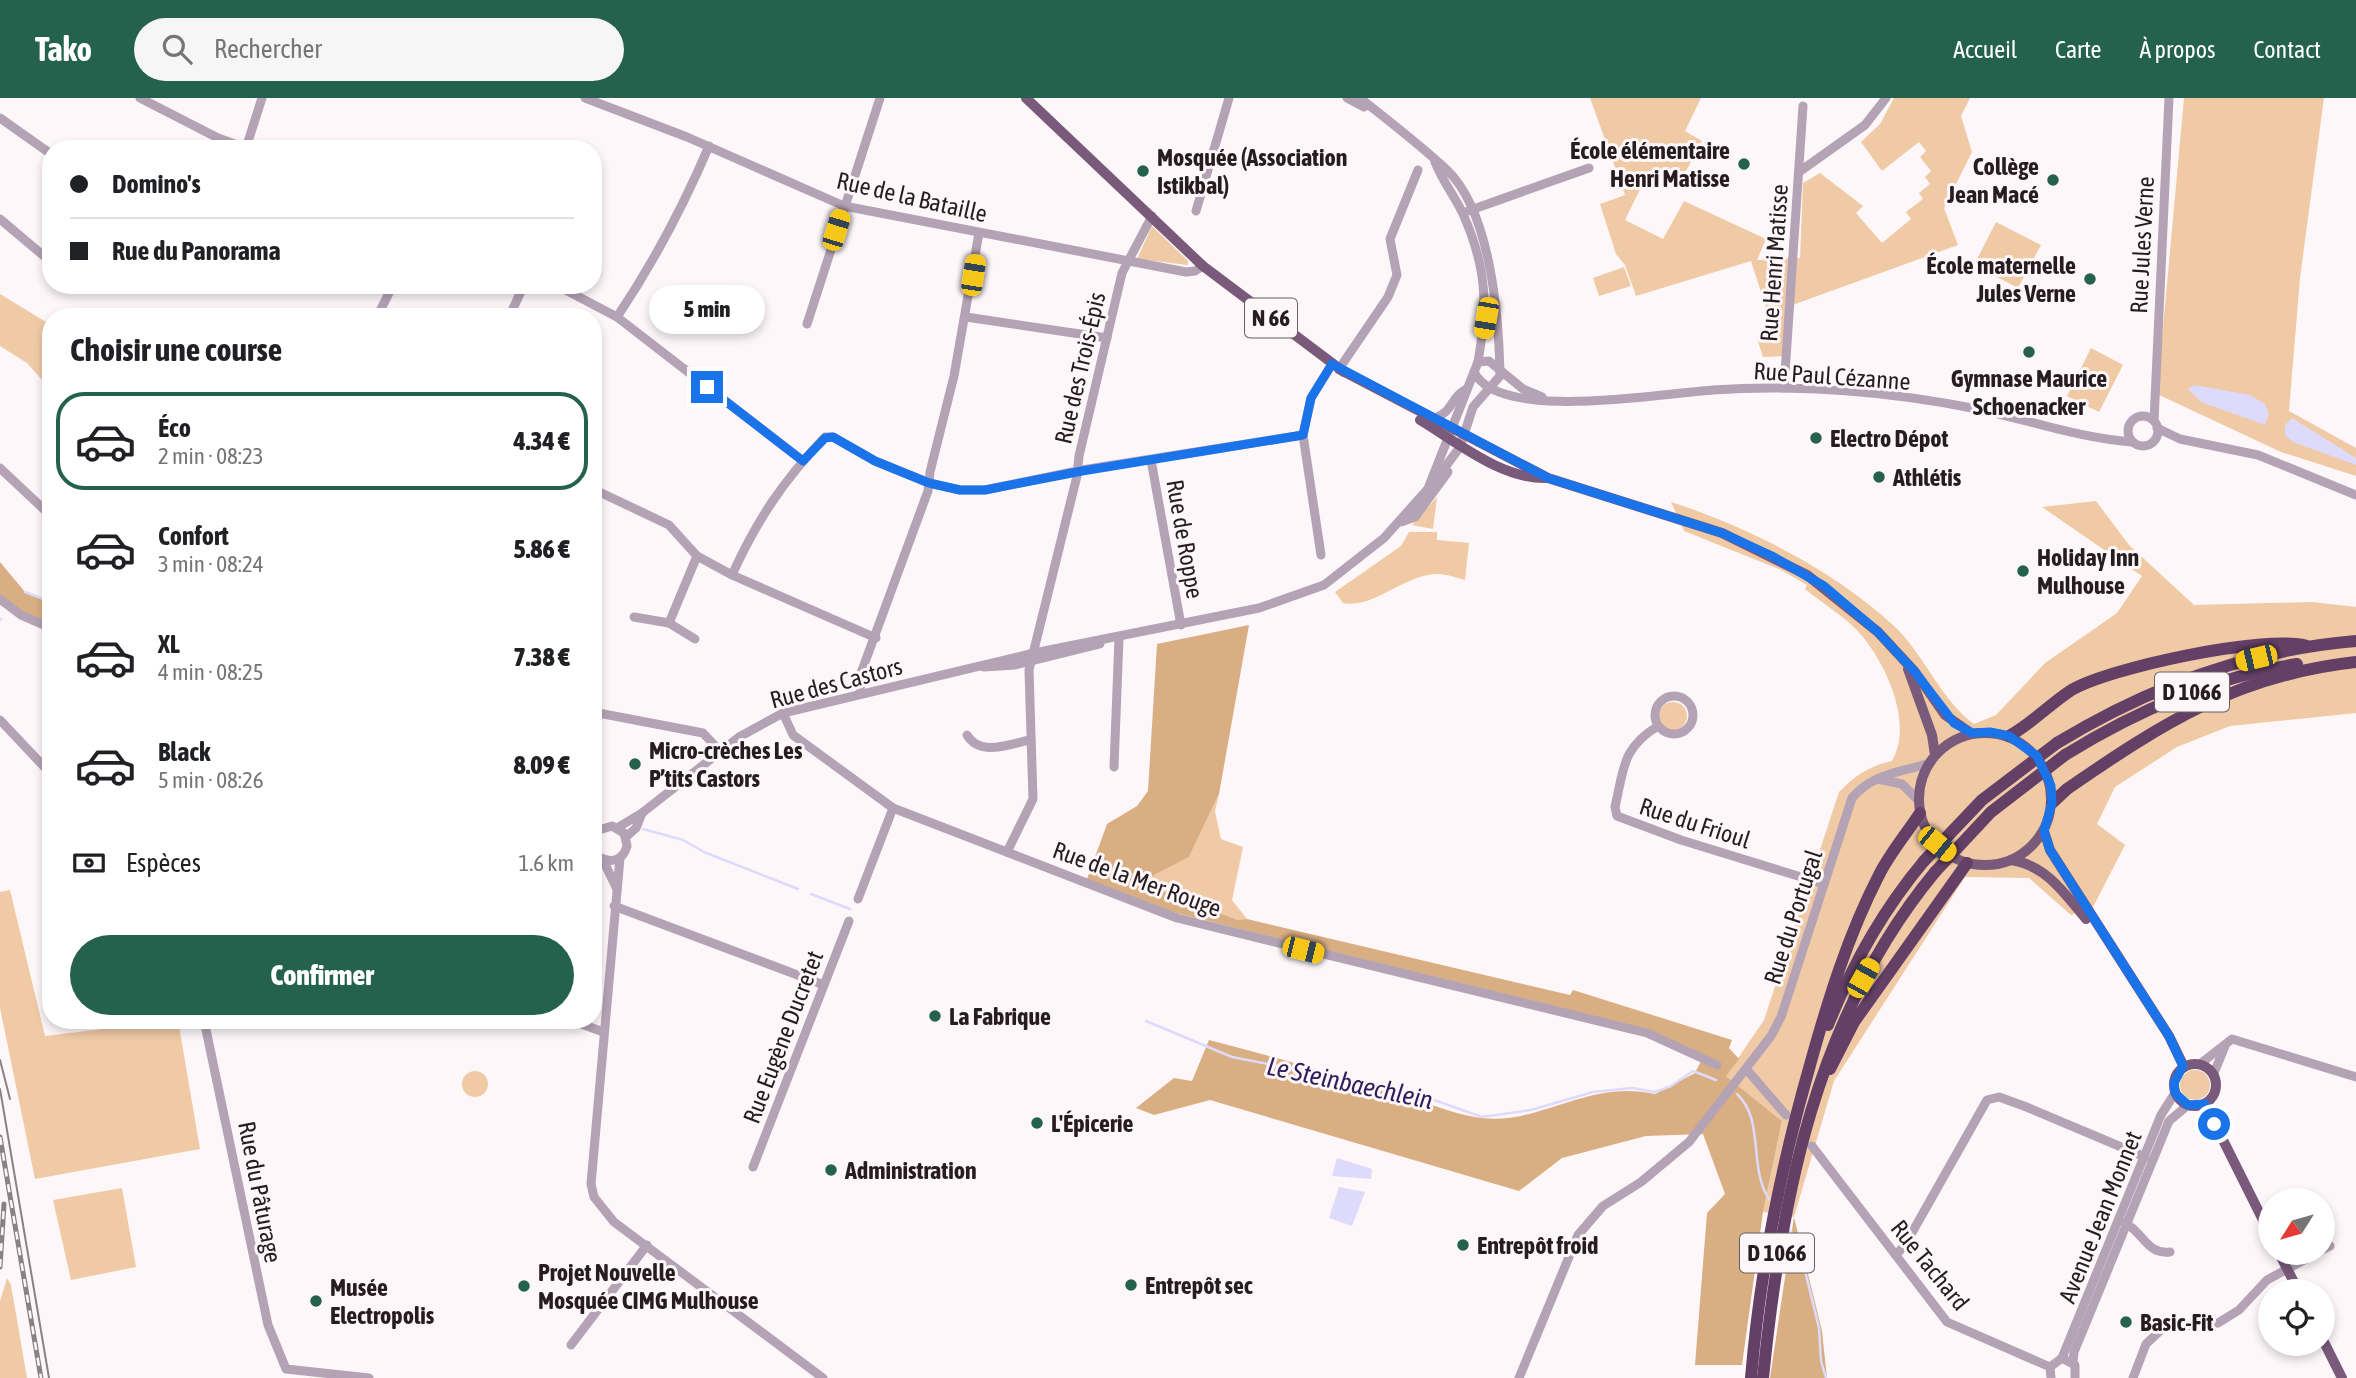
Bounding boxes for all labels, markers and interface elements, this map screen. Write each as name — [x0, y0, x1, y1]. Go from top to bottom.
search box — [134, 18, 624, 81]
text: Tako — [35, 30, 92, 68]
icon: search — [158, 30, 196, 68]
text: Rechercher — [214, 34, 322, 64]
text: Accueil — [1953, 36, 2017, 63]
text: Carte — [2055, 36, 2101, 63]
text: À propos — [2139, 36, 2215, 63]
text: Contact — [2253, 36, 2321, 63]
place label: École élémentaire Henri Matisse — [1570, 137, 1730, 192]
place label: Mosquée (Association Istikbal) — [1157, 144, 1347, 199]
place label: Collège Jean Macé — [1946, 153, 2039, 208]
marker: École élémentaire Henri Matisse — [1736, 156, 1752, 172]
marker: Mosquée (Association Istikbal) — [1135, 163, 1151, 179]
street label: Rue de la Bataille — [834, 167, 990, 227]
text: Domino's — [112, 169, 201, 199]
marker: Collège Jean Macé — [2045, 172, 2061, 188]
street label: Rue Jules Verne — [2125, 176, 2159, 314]
street label: Rue Henri Matisse — [1755, 183, 1793, 343]
car — [820, 207, 853, 253]
text: Rue du Panorama — [112, 236, 281, 266]
place label: École maternelle Jules Verne — [1926, 252, 2076, 307]
car — [960, 253, 987, 297]
marker: École maternelle Jules Verne — [2082, 271, 2098, 287]
callout: 5 min — [649, 286, 765, 334]
street label: Rue des Trois-Épis — [1049, 290, 1111, 446]
car — [1473, 295, 1500, 341]
text: 5 min — [684, 296, 730, 322]
road number: N 66 — [1245, 298, 1297, 338]
text: Choisir une course — [70, 331, 282, 368]
marker: Gymnase Maurice Schoenacker — [2021, 344, 2037, 360]
street label: Rue Paul Cézanne — [1753, 357, 1911, 395]
place label: Gymnase Maurice Schoenacker — [1951, 365, 2107, 420]
route end — [691, 371, 723, 403]
icon: car — [74, 410, 137, 473]
text: Éco — [158, 413, 191, 443]
place label: Electro Dépot — [1830, 425, 1949, 452]
text: 4.34 € — [513, 426, 570, 456]
marker: Electro Dépot — [1808, 430, 1824, 446]
text: 2 min · 08:23 — [158, 443, 264, 469]
place label: Athlétis — [1892, 464, 1962, 491]
marker: Athlétis — [1871, 469, 1887, 485]
street label: Rue de Roppe — [1161, 477, 1209, 601]
icon: car — [74, 518, 137, 581]
text: Confort — [158, 521, 229, 551]
text: 5.86 € — [513, 534, 570, 564]
place label: Holiday Inn Mulhouse — [2037, 544, 2139, 599]
text: 3 min · 08:24 — [158, 551, 264, 577]
marker: Holiday Inn Mulhouse — [2015, 563, 2031, 579]
icon: car — [74, 626, 137, 689]
text: XL — [158, 629, 180, 659]
text: 7.38 € — [513, 642, 570, 672]
car — [2234, 643, 2279, 673]
street label: Rue des Castors — [767, 652, 905, 714]
text: 4 min · 08:25 — [158, 659, 264, 685]
road number: D 1066 — [2155, 672, 2229, 712]
icon: car — [74, 734, 137, 797]
text: Black — [158, 737, 210, 767]
place label: Micro-crèches Les P’tits Castors — [649, 737, 803, 792]
text: 8.09 € — [513, 750, 570, 780]
marker: Micro-crèches Les P’tits Castors — [627, 756, 643, 772]
text: 5 min · 08:26 — [158, 767, 264, 793]
street label: Rue du Frioul — [1636, 792, 1754, 854]
car — [1915, 823, 1960, 865]
street label: Rue de la Mer Rouge — [1049, 836, 1225, 922]
icon: cash — [70, 844, 108, 882]
street label: Rue du Portugal — [1759, 846, 1828, 988]
text: Espèces — [126, 848, 201, 878]
text: 1.6 km — [518, 850, 574, 876]
button: Confirmer — [70, 935, 574, 1015]
car — [1281, 935, 1326, 965]
street label: Rue Eugène Ducretet — [738, 947, 828, 1127]
car — [1844, 955, 1883, 1001]
place label: La Fabrique — [949, 1003, 1051, 1030]
marker: La Fabrique — [927, 1008, 943, 1024]
water label: Le Steinbaechlein — [1264, 1051, 1436, 1115]
route start — [2198, 1108, 2230, 1140]
place label: L'Épicerie — [1051, 1110, 1134, 1137]
marker: L'Épicerie — [1029, 1115, 1045, 1131]
street label: Rue du Pâturage — [233, 1119, 287, 1265]
street label: Avenue Jean Monnet — [2053, 1127, 2147, 1307]
place label: Administration — [844, 1157, 977, 1184]
marker: Administration — [823, 1162, 839, 1178]
north arrow — [2258, 1188, 2334, 1265]
map controls — [2258, 1188, 2335, 1356]
street label: Rue Tachard — [1886, 1215, 1974, 1315]
place label: Entrepôt froid — [1477, 1232, 1599, 1259]
road number: D 1066 — [1740, 1234, 1814, 1272]
marker: Entrepôt froid — [1455, 1237, 1471, 1253]
place label: Projet Nouvelle Mosquée CIMG Mulhouse — [538, 1259, 759, 1314]
place label: Entrepôt sec — [1145, 1272, 1253, 1299]
place label: Musée Electropolis — [330, 1274, 435, 1329]
marker: Entrepôt sec — [1123, 1277, 1139, 1293]
marker: Projet Nouvelle Mosquée CIMG Mulhouse — [516, 1278, 532, 1294]
button: locate — [2258, 1279, 2335, 1356]
marker: Musée Electropolis — [308, 1293, 324, 1309]
place label: Basic-Fit — [2140, 1309, 2214, 1336]
marker: Basic-Fit — [2118, 1314, 2134, 1330]

